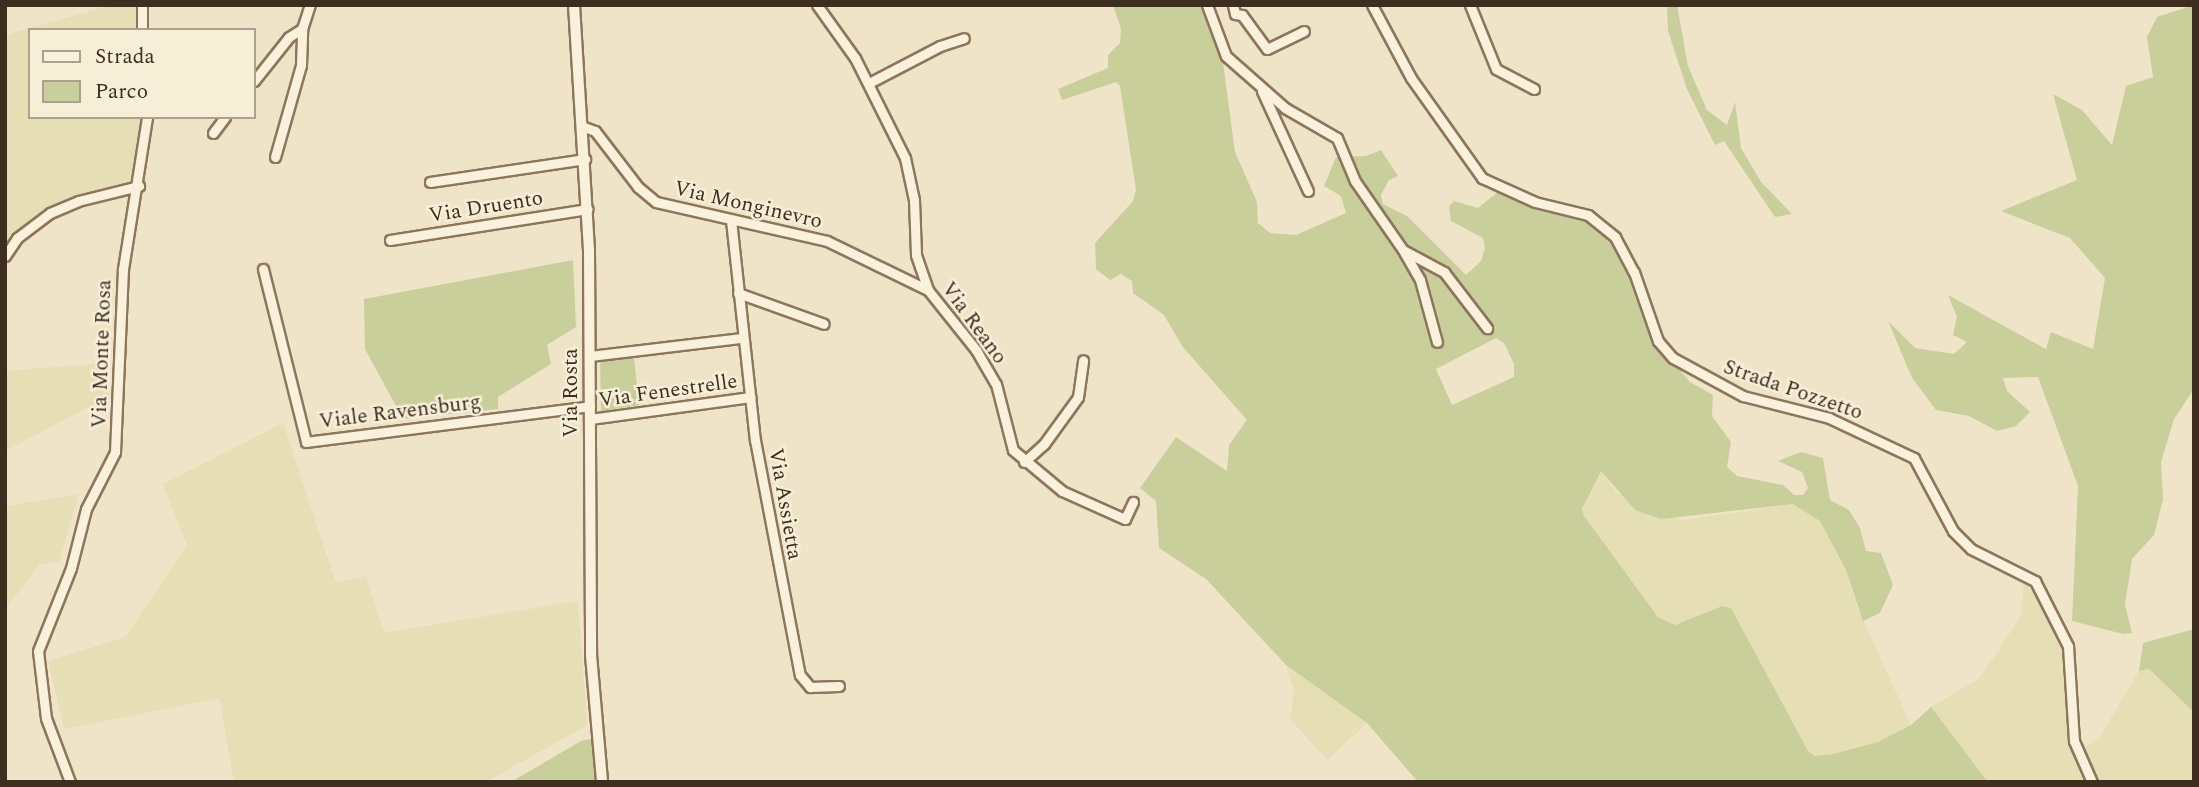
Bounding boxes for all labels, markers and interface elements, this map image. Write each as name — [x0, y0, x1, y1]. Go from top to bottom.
legend — [28, 28, 256, 119]
text: Strada — [95, 41, 155, 73]
text: Parco — [95, 76, 148, 108]
street label: Via Monginevro — [671, 176, 825, 234]
street label: Via Druento — [427, 186, 545, 228]
street label: Via Reano — [936, 277, 1012, 369]
street label: Via Monte Rosa — [87, 279, 117, 429]
street label: Via Rosta — [558, 348, 584, 438]
street label: Strada Pozzetto — [1720, 354, 1866, 426]
street label: Via Fenestrelle — [597, 369, 739, 413]
street label: Viale Ravensburg — [318, 390, 482, 434]
street label: Via Assietta — [763, 446, 807, 562]

